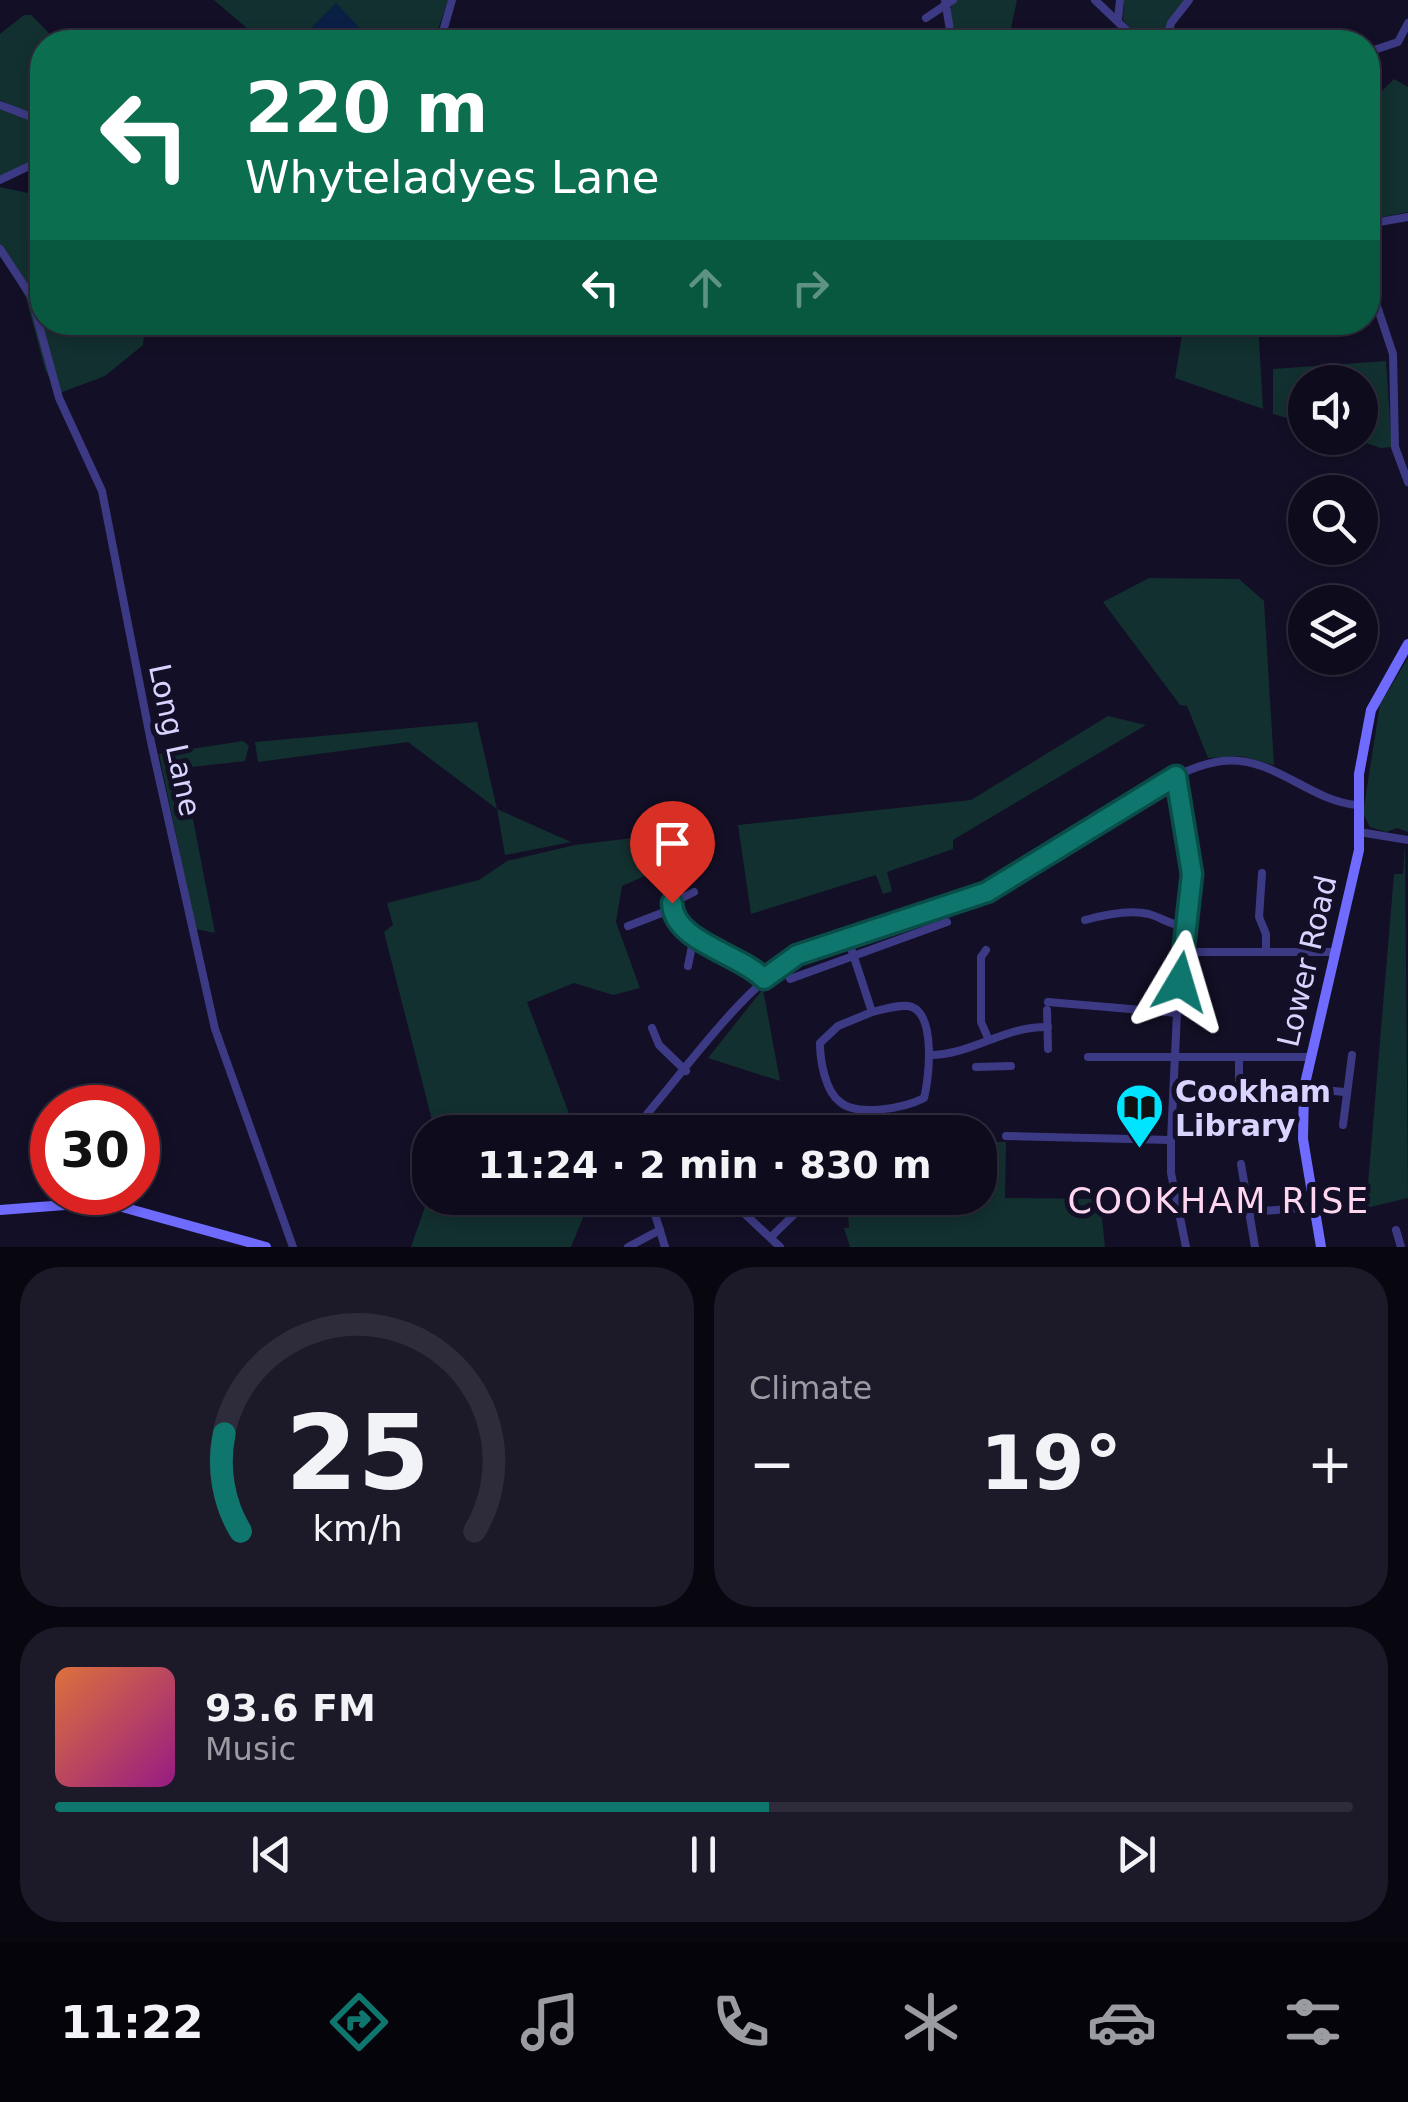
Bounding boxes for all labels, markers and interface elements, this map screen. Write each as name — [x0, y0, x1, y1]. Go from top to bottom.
text: 220 m — [245, 67, 488, 149]
icon: left — [80, 70, 210, 200]
text: Whyteladyes Lane — [245, 151, 660, 204]
icon: left — [573, 260, 628, 315]
icon: ahead — [678, 260, 733, 315]
icon: right — [783, 260, 838, 315]
map controls — [1288, 365, 1378, 675]
button: sound — [1288, 365, 1378, 455]
button: search — [1288, 475, 1378, 565]
button: layers — [1288, 585, 1378, 675]
street label: Long Lane — [142, 661, 208, 819]
pin — [630, 801, 715, 904]
icon: arrive — [645, 816, 700, 871]
street label: Lower Road — [1270, 872, 1344, 1050]
position arrow — [1128, 930, 1232, 1034]
place label: Cookham Library — [1175, 1074, 1331, 1143]
library icon: Cookham Library — [1114, 1082, 1166, 1150]
speed limit sign: 30 — [30, 1085, 160, 1215]
text: 11:24 · 2 min · 830 m — [477, 1143, 932, 1187]
district label: COOKHAM RISE — [1067, 1181, 1371, 1221]
text: Climate — [749, 1369, 872, 1407]
text: 25 — [285, 1392, 429, 1514]
text: 19° — [980, 1419, 1122, 1507]
text: − — [749, 1432, 795, 1496]
text: + — [1307, 1432, 1353, 1496]
text: km/h — [312, 1508, 402, 1549]
text: 93.6 FM — [205, 1686, 376, 1730]
text: Music — [205, 1730, 296, 1768]
icon: previous — [244, 1827, 299, 1882]
icon: pause — [676, 1827, 731, 1882]
icon: next — [1109, 1827, 1164, 1882]
icon: directions — [324, 1987, 394, 2057]
icon: music — [515, 1987, 585, 2057]
icon: phone — [706, 1987, 776, 2057]
icon: climate — [896, 1987, 966, 2057]
icon: car — [1087, 1987, 1157, 2057]
icon: filters — [1278, 1987, 1348, 2057]
text: 11:22 — [60, 1996, 204, 2049]

